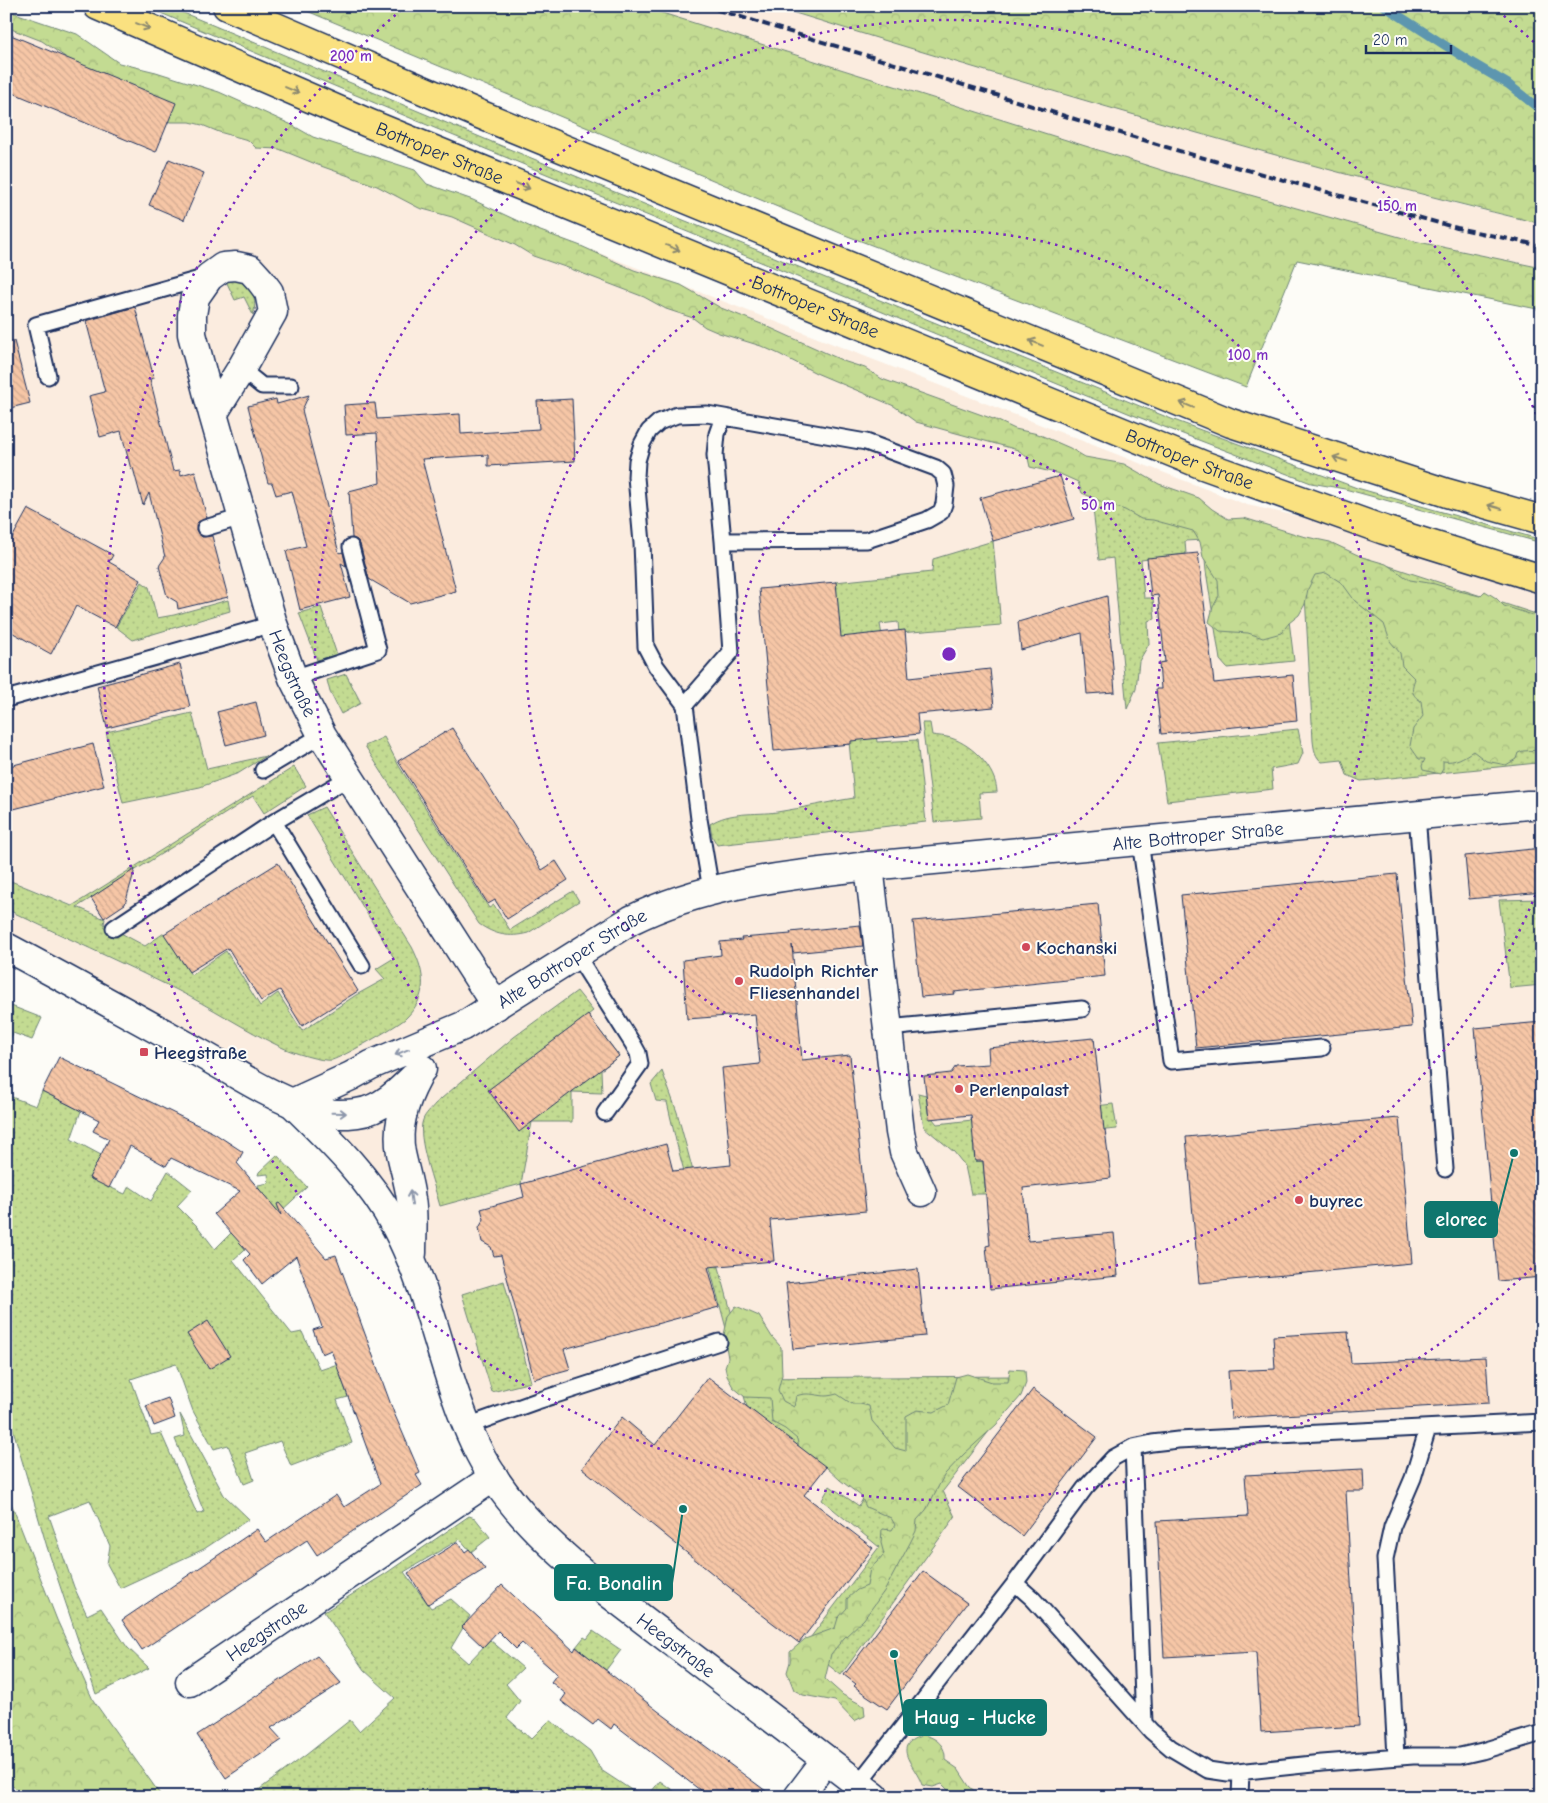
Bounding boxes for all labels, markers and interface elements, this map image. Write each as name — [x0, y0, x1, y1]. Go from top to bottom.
one-way arrow — [135, 21, 150, 31]
scale bar — [1366, 22, 1450, 54]
text: 20 m — [1373, 31, 1407, 49]
text: 200 m — [330, 47, 372, 65]
one-way arrow — [284, 86, 299, 96]
street label: Bottroper Straße — [373, 117, 507, 189]
one-way arrow — [515, 182, 530, 192]
text: 150 m — [1377, 197, 1417, 215]
one-way arrow — [665, 244, 680, 253]
street label: Bottroper Straße — [748, 271, 882, 343]
one-way arrow — [1029, 338, 1044, 348]
text: 100 m — [1228, 346, 1268, 364]
one-way arrow — [1179, 400, 1195, 409]
street label: Bottroper Straße — [1122, 424, 1257, 494]
one-way arrow — [1332, 453, 1348, 463]
text: 50 m — [1081, 496, 1115, 514]
one-way arrow — [1487, 502, 1503, 511]
street label: Heegstraße — [264, 627, 321, 721]
centre of rings — [940, 645, 958, 663]
street label: Alte Bottroper Straße — [1111, 818, 1285, 855]
street label: Alte Bottroper Straße — [494, 904, 650, 1014]
place label: Kochanski — [1036, 937, 1117, 959]
marker: Kochanski — [1020, 941, 1032, 953]
place label: Rudolph Richter Fliesenhandel — [749, 960, 879, 1004]
marker: Rudolph Richter Fliesenhandel — [733, 975, 745, 987]
place label: Heegstraße — [154, 1042, 247, 1064]
marker: Heegstraße — [138, 1046, 150, 1058]
one-way arrow — [395, 1048, 410, 1058]
place label: Perlenpalast — [969, 1079, 1069, 1101]
marker: Perlenpalast — [953, 1083, 965, 1095]
one-way arrow — [331, 1109, 347, 1118]
place label: buyrec — [1309, 1190, 1363, 1212]
one-way arrow — [405, 1191, 415, 1207]
marker: buyrec — [1293, 1194, 1305, 1206]
callout: elorec — [1425, 1202, 1497, 1237]
text: elorec — [1435, 1208, 1487, 1231]
callout: Fa. Bonalin — [555, 1565, 672, 1600]
text: Fa. Bonalin — [566, 1572, 662, 1595]
street label: Heegstraße — [222, 1596, 311, 1666]
street label: Heegstraße — [632, 1609, 719, 1683]
callout: Haug - Hucke — [904, 1700, 1046, 1735]
text: Haug - Hucke — [914, 1706, 1036, 1729]

